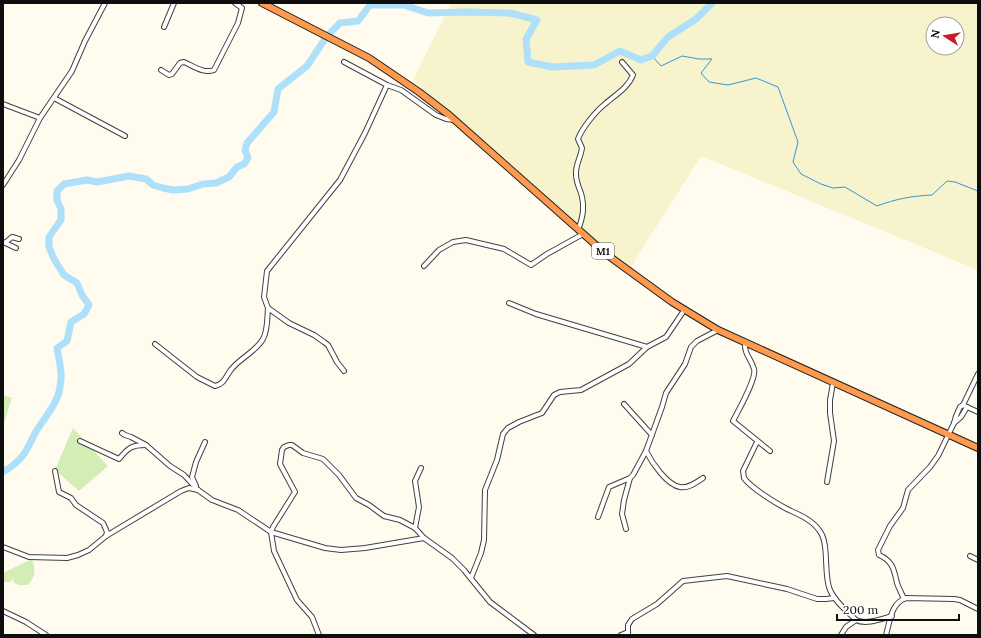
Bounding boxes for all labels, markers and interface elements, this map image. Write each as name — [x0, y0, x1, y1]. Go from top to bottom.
north arrow — [925, 16, 965, 56]
text: N — [927, 28, 943, 40]
road number: M1 — [592, 243, 614, 259]
scale bar — [837, 596, 959, 622]
text: 200 m — [843, 602, 879, 617]

